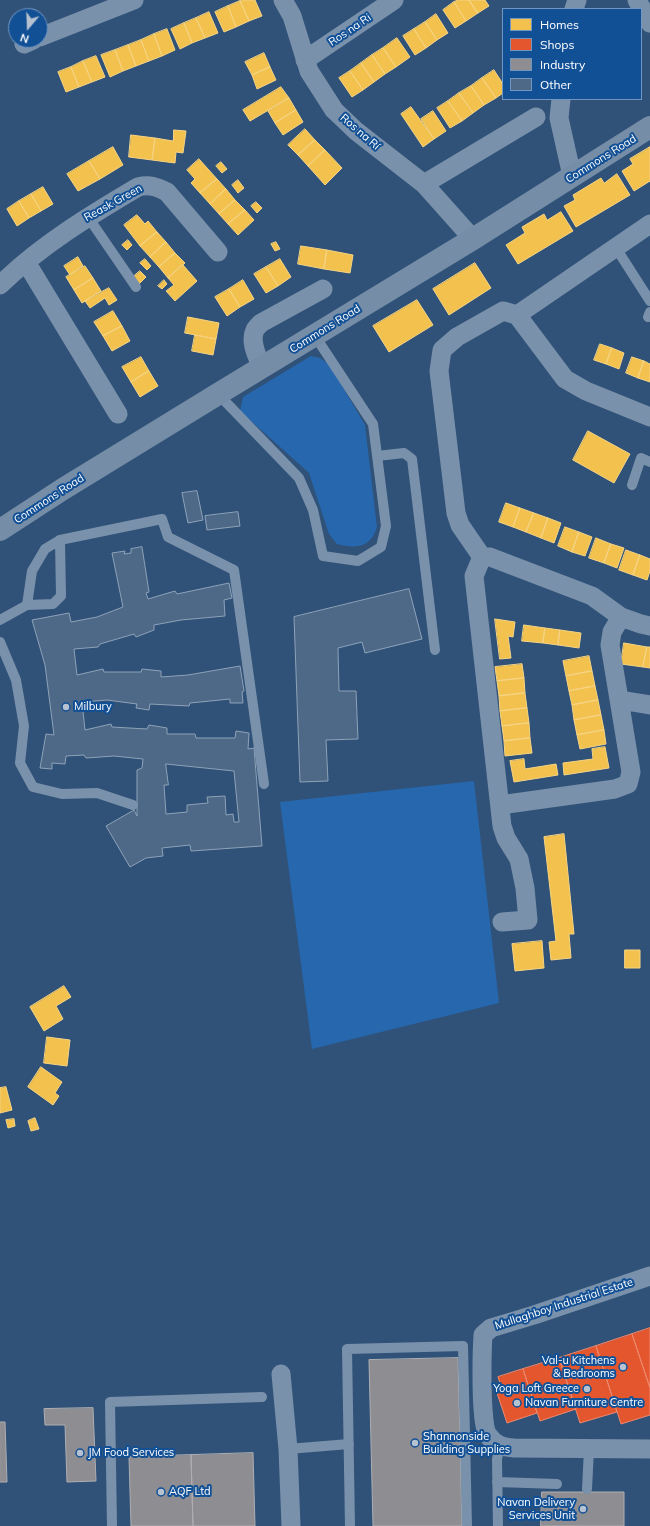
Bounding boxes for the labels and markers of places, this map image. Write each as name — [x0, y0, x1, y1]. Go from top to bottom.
place label: Milbury — [74, 700, 112, 714]
marker: Milbury — [61, 702, 71, 712]
place label: Val-u Kitchens & Bedrooms — [542, 1354, 615, 1380]
marker: Val-u Kitchens & Bedrooms — [618, 1362, 628, 1372]
place label: Yoga Loft Greece — [493, 1382, 579, 1396]
marker: Yoga Loft Greece — [582, 1384, 592, 1394]
place label: Navan Furniture Centre — [525, 1396, 643, 1410]
marker: Navan Furniture Centre — [512, 1398, 522, 1408]
place label: Shannonside Building Supplies — [423, 1430, 510, 1456]
marker: Shannonside Building Supplies — [410, 1438, 420, 1448]
place label: JM Food Services — [88, 1446, 174, 1460]
marker: JM Food Services — [75, 1448, 85, 1458]
place label: AQF Ltd — [169, 1485, 211, 1499]
marker: AQF Ltd — [156, 1487, 166, 1497]
place label: Navan Delivery Services Unit — [497, 1496, 575, 1522]
marker: Navan Delivery Services Unit — [578, 1504, 588, 1514]

